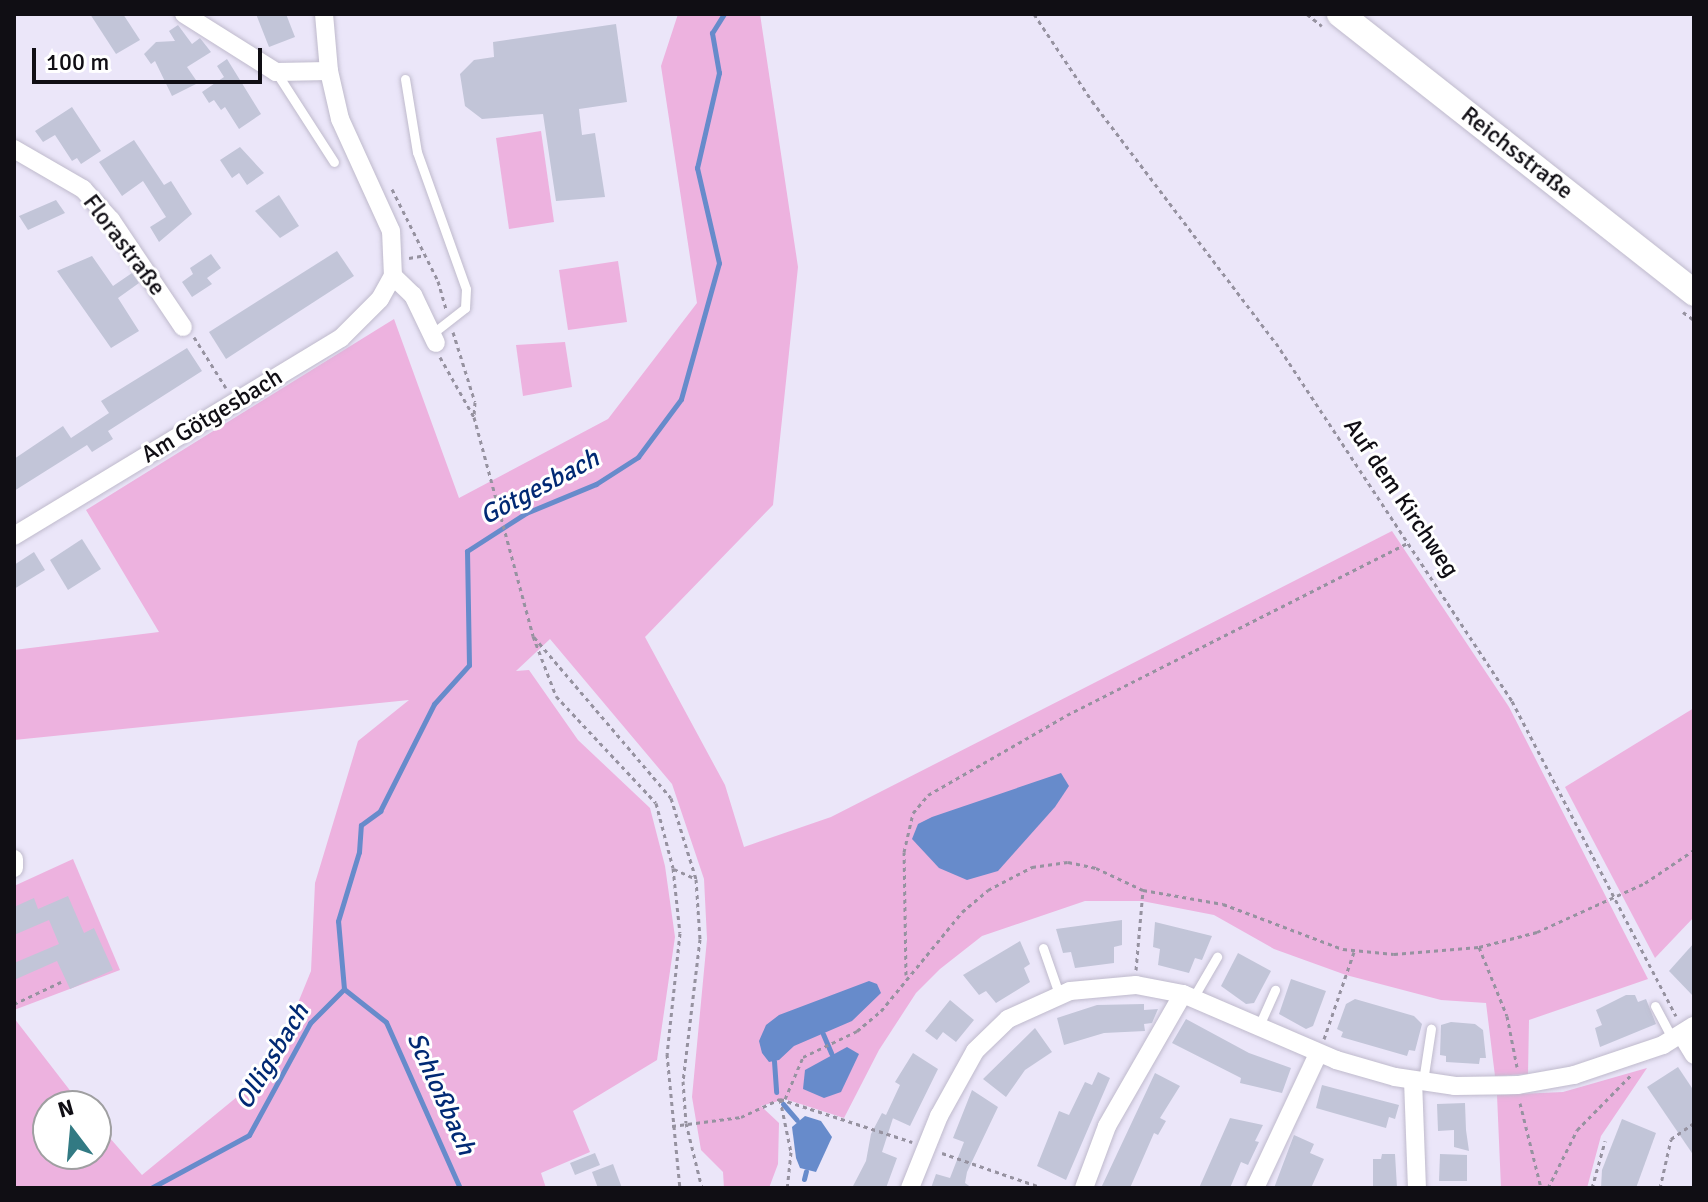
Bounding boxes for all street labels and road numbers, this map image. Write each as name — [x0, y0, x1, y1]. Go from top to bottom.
street label: Reichsstraße — [1455, 100, 1579, 206]
street label: Florastraße — [77, 189, 171, 301]
street label: Am Götgesbach — [136, 363, 288, 469]
street label: Auf dem Kirchweg — [1337, 413, 1465, 583]

